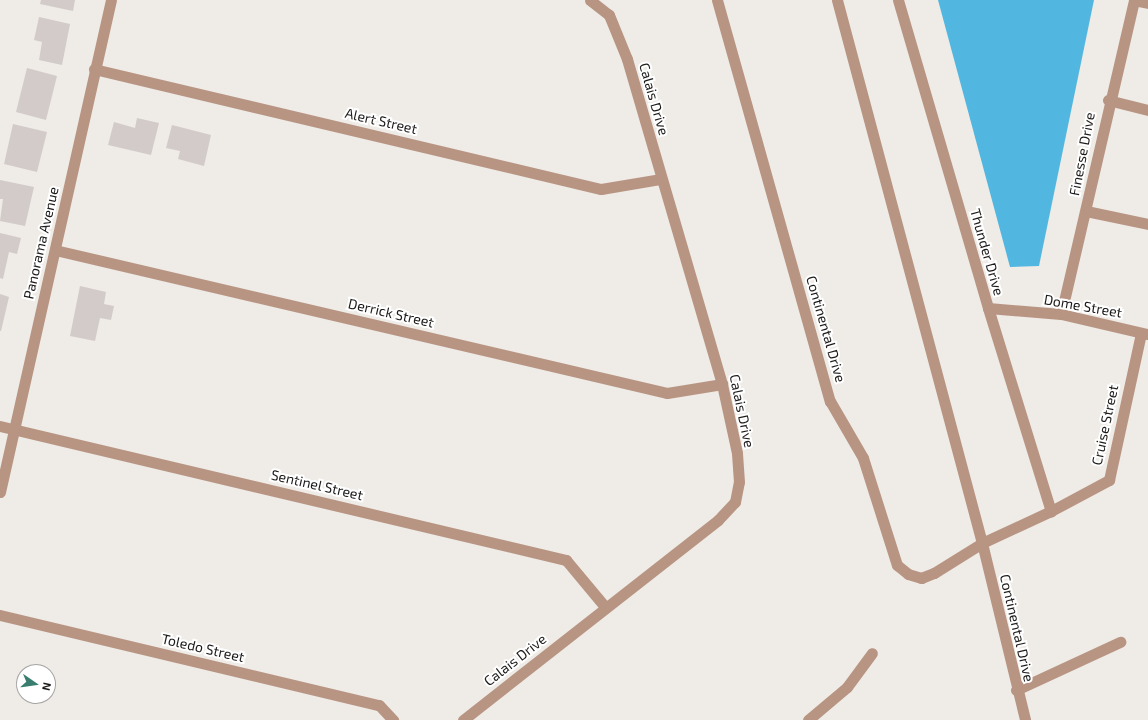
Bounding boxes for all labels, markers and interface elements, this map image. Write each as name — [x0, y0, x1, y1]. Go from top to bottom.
street label: Calais Drive — [636, 61, 672, 137]
street label: Alert Street — [343, 105, 419, 137]
street label: Finesse Drive — [1066, 111, 1098, 197]
street label: Panorama Avenue — [20, 185, 62, 301]
street label: Thunder Drive — [967, 206, 1007, 298]
street label: Continental Drive — [803, 274, 849, 384]
street label: Dome Street — [1043, 291, 1123, 321]
street label: Derrick Street — [346, 295, 436, 331]
street label: Calais Drive — [726, 373, 758, 449]
street label: Cruise Street — [1088, 383, 1122, 467]
street label: Sentinel Street — [269, 466, 365, 504]
street label: Continental Drive — [996, 572, 1038, 684]
street label: Toledo Street — [160, 630, 246, 666]
street label: Calais Drive — [480, 630, 550, 690]
north arrow — [16, 664, 56, 704]
text: N — [40, 681, 54, 692]

